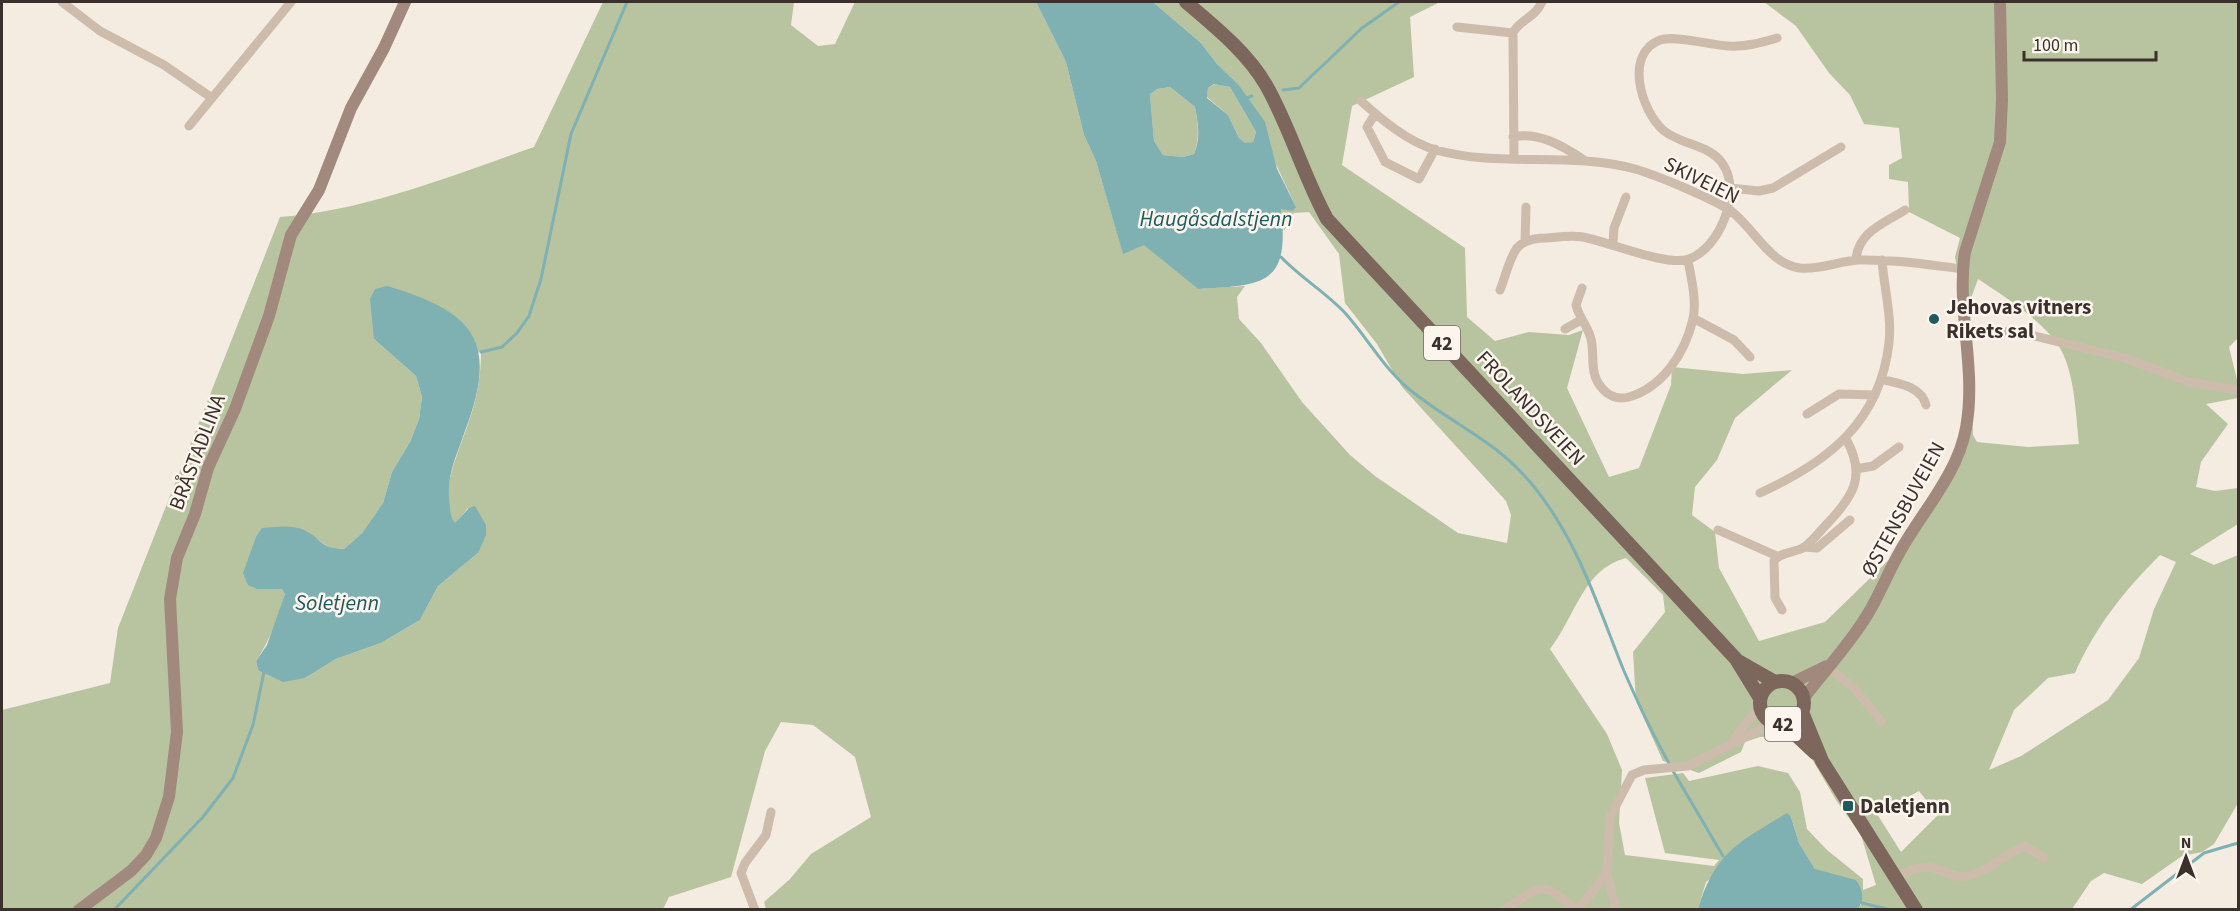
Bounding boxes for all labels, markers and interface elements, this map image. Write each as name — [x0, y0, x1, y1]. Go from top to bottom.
scale bar — [2024, 24, 2156, 62]
text: 100 m — [2033, 33, 2078, 58]
street label: SKIVEIEN — [1659, 149, 1745, 211]
water label: Haugåsdalstjenn — [1139, 203, 1293, 235]
place label: Jehovas vitners Rikets sal — [1946, 292, 2091, 346]
marker: Jehovas vitners Rikets sal — [1927, 312, 1941, 326]
road number: 42 — [1424, 326, 1460, 360]
street label: FROLANDSVEIEN — [1470, 344, 1592, 472]
street label: BRÅSTADLINA — [161, 389, 233, 514]
street label: ØSTENSBUVEIEN — [1854, 436, 1952, 582]
water label: Soletjenn — [295, 587, 379, 619]
road number: 42 — [1765, 707, 1801, 741]
place label: Daletjenn — [1860, 791, 1950, 821]
marker: Daletjenn — [1841, 799, 1855, 813]
north arrow — [2156, 827, 2216, 887]
text: N — [2181, 832, 2191, 854]

